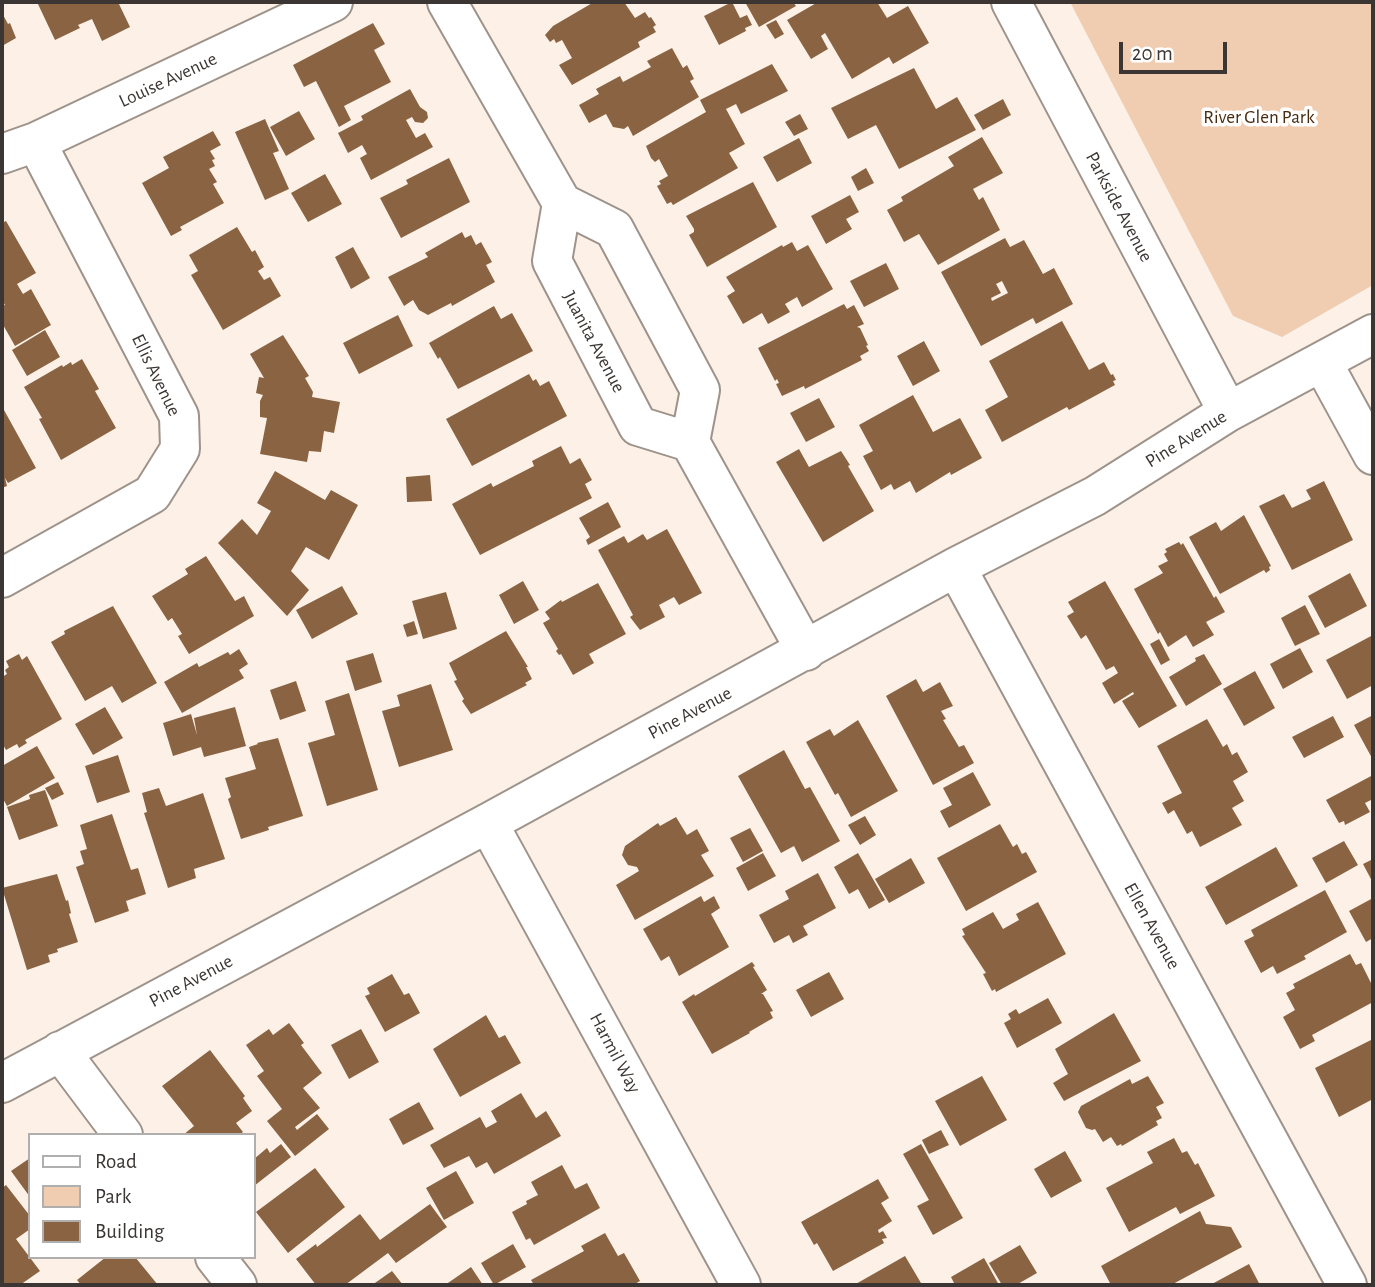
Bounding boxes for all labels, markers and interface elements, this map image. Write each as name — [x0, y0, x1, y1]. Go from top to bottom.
scale bar — [1123, 28, 1232, 72]
text: 20 m — [1132, 43, 1173, 64]
street label: Louise Avenue — [115, 47, 221, 113]
park label: River Glen Park — [1203, 106, 1315, 128]
street label: Parkside Avenue — [1080, 148, 1158, 266]
street label: Juanita Avenue — [558, 287, 630, 397]
street label: Ellis Avenue — [126, 330, 186, 420]
street label: Pine Avenue — [1141, 405, 1231, 473]
street label: Pine Avenue — [644, 681, 736, 745]
street label: Ellen Avenue — [1119, 879, 1185, 973]
street label: Pine Avenue — [145, 949, 237, 1013]
street label: Harmil Way — [584, 1009, 646, 1097]
legend — [28, 1133, 256, 1259]
text: Road — [95, 1151, 137, 1172]
text: Park — [95, 1186, 131, 1207]
text: Building — [95, 1221, 164, 1242]

